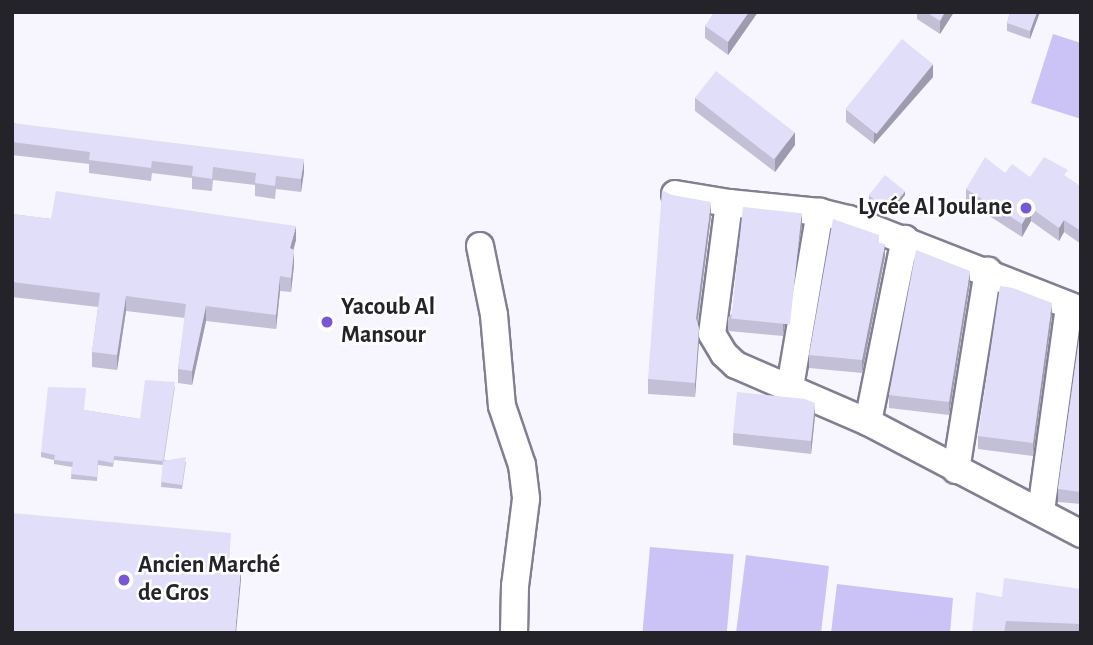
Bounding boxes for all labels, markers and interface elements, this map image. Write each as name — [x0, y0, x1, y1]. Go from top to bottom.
place label: Lycée Al Joulane — [858, 194, 1012, 222]
marker: Lycée Al Joulane — [1018, 200, 1034, 216]
place label: Yacoub Al Mansour — [341, 294, 435, 350]
marker: Yacoub Al Mansour — [319, 314, 335, 330]
place label: Ancien Marché de Gros — [138, 552, 280, 608]
marker: Ancien Marché de Gros — [116, 572, 132, 588]

